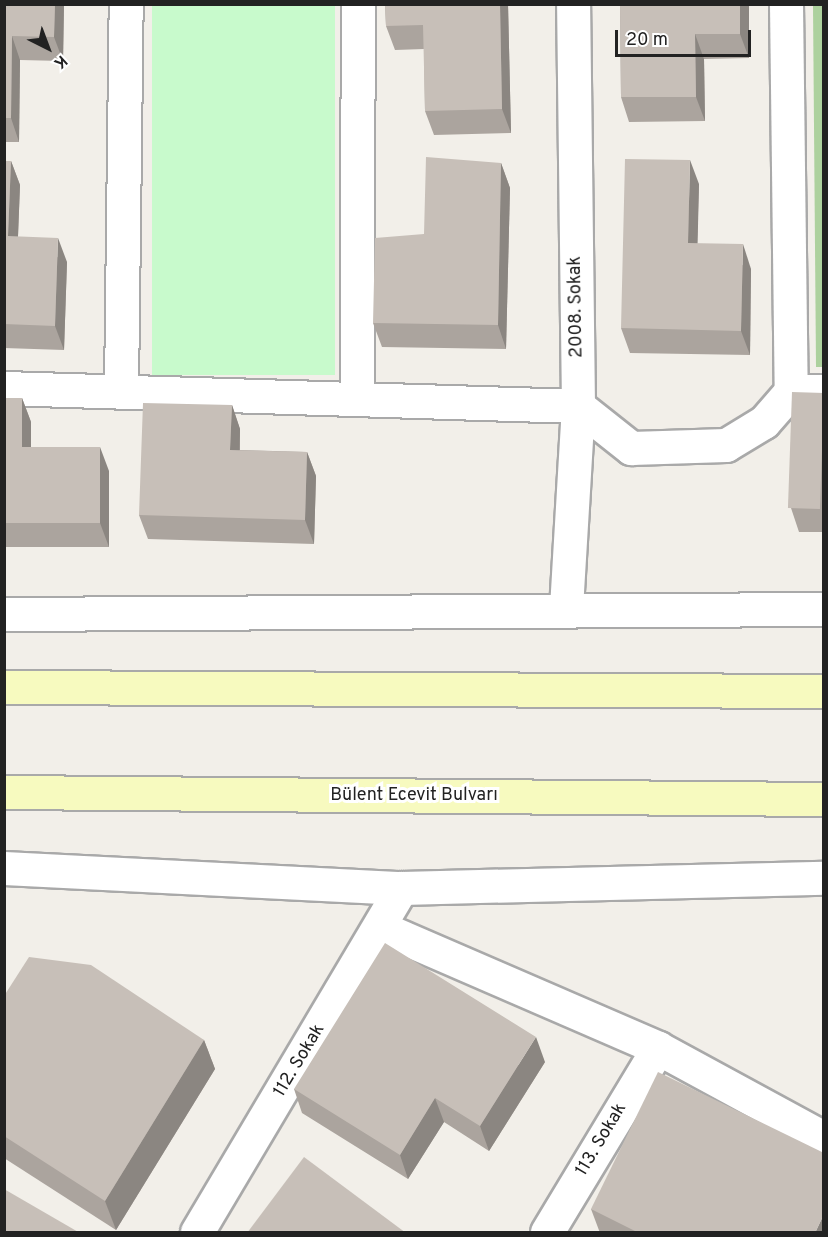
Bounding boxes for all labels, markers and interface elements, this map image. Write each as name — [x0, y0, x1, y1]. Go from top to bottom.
north arrow — [18, 18, 78, 78]
scale bar — [618, 18, 754, 56]
text: 20 m — [626, 29, 668, 52]
text: K — [49, 50, 71, 73]
street label: 2008. Sokak — [565, 256, 589, 358]
street label: Bülent Ecevit Bulvarı — [330, 785, 498, 807]
street label: 112. Sokak — [270, 1021, 330, 1101]
street label: 113. Sokak — [572, 1100, 632, 1180]

